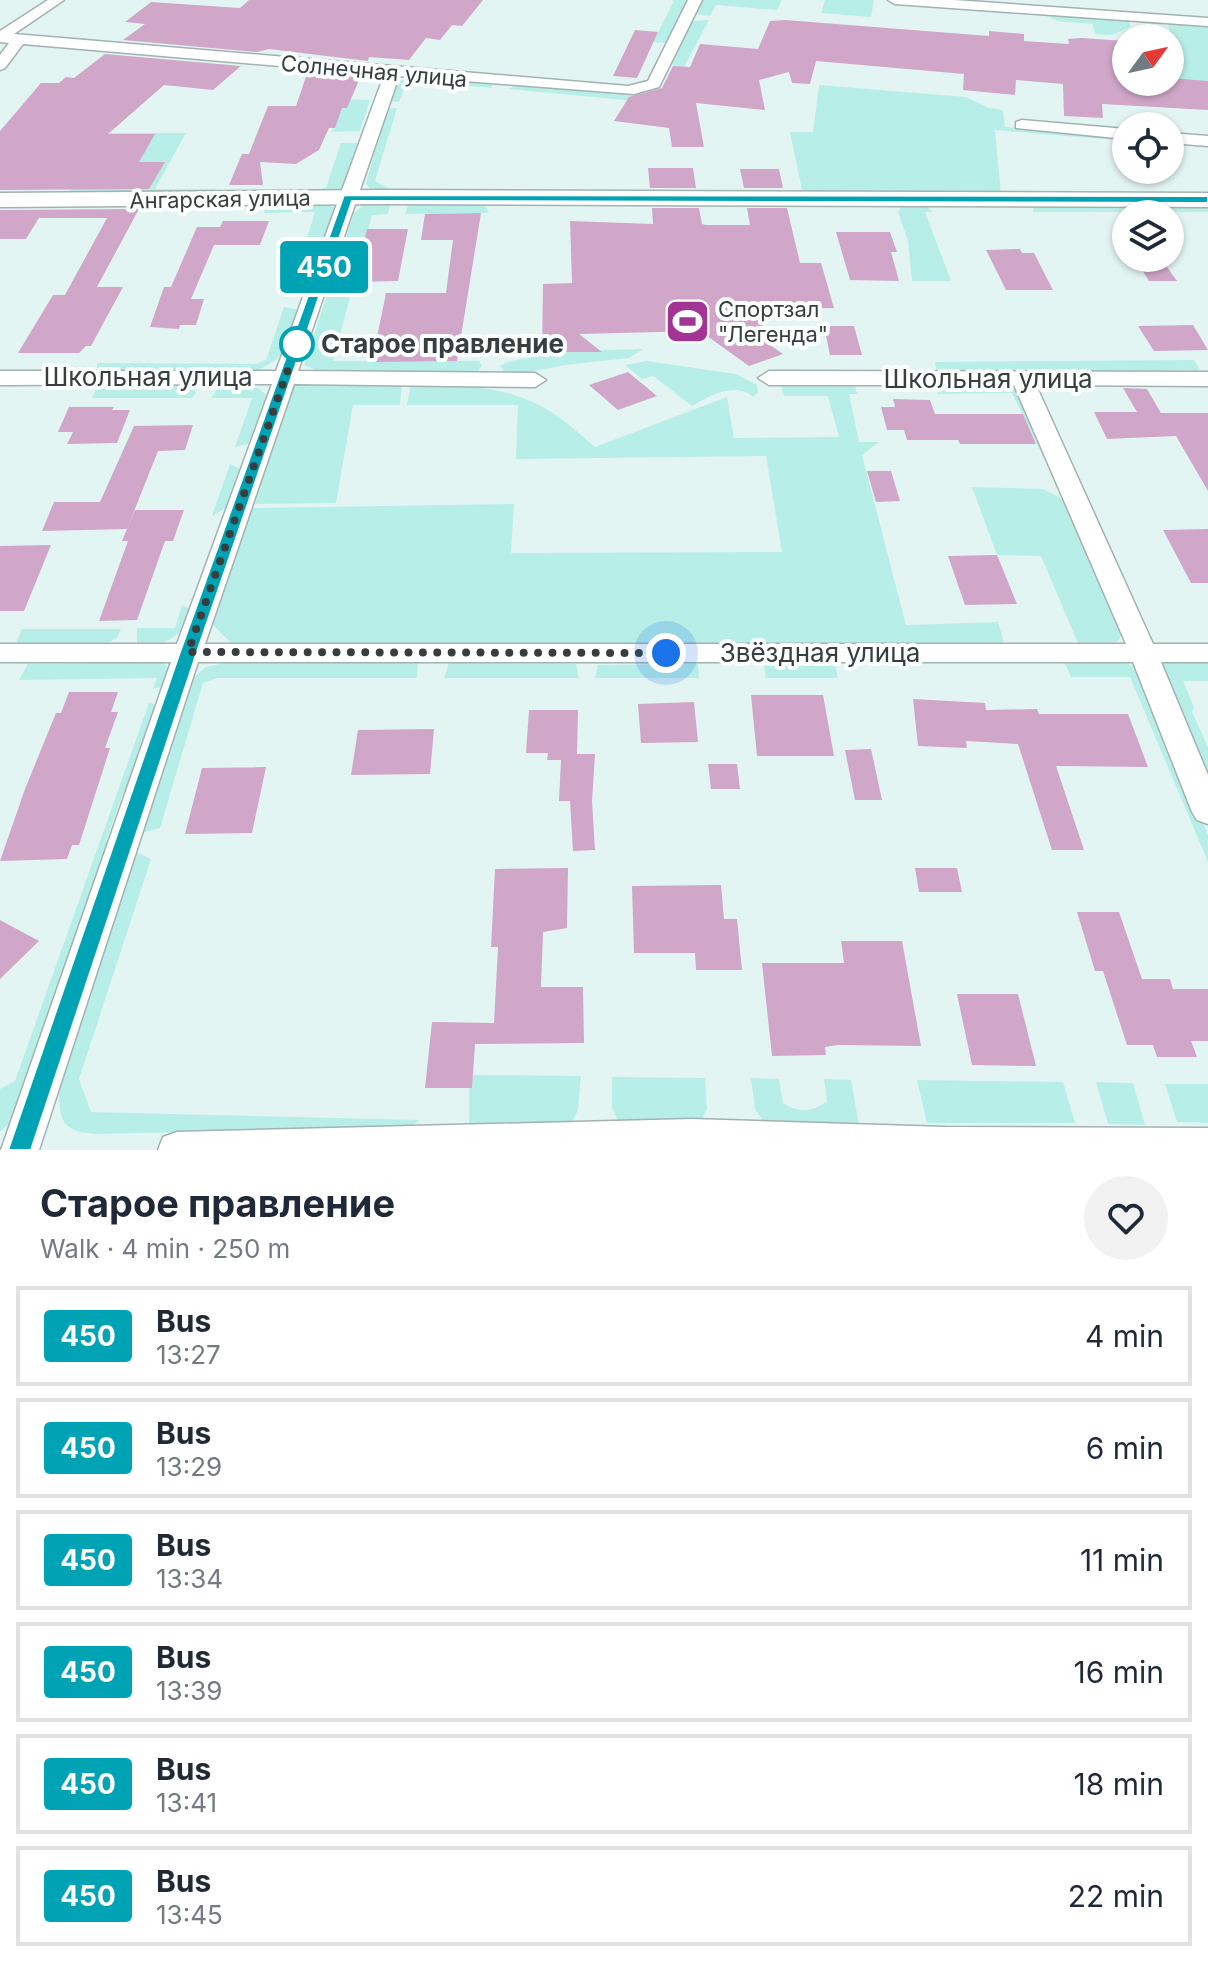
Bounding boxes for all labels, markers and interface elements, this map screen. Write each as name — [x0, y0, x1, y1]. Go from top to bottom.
north arrow — [1112, 24, 1184, 96]
map controls — [1112, 24, 1184, 272]
street label: Солнечная улица — [280, 50, 468, 92]
button: locate — [1112, 112, 1184, 184]
street label: Ангарская улица — [129, 184, 311, 214]
button: layers — [1112, 200, 1184, 272]
line badge: 450 — [278, 241, 370, 293]
text: 450 — [296, 250, 352, 284]
place label: Спортзал "Легенда" — [718, 296, 828, 347]
sports icon: Спортзал "Легенда" — [663, 298, 711, 346]
marker: Старое правление — [280, 327, 314, 361]
place label: Старое правление — [321, 328, 564, 359]
street label: Школьная улица — [43, 361, 253, 392]
street label: Школьная улица — [883, 363, 1093, 394]
your location — [646, 633, 686, 673]
street label: Звёздная улица — [720, 637, 920, 668]
button: heart — [1084, 1176, 1168, 1260]
text: Старое правление — [40, 1180, 395, 1226]
text: Walk · 4 min · 250 m — [40, 1233, 290, 1264]
text: Bus — [156, 1303, 211, 1339]
text: 4 min — [1085, 1318, 1164, 1354]
text: 450 — [60, 1319, 116, 1353]
text: 13:27 — [156, 1339, 221, 1370]
text: Bus — [156, 1415, 211, 1451]
text: 6 min — [1086, 1430, 1164, 1466]
text: 450 — [60, 1431, 116, 1465]
text: 13:29 — [156, 1451, 222, 1482]
text: Bus — [156, 1527, 211, 1563]
text: 11 min — [1080, 1542, 1164, 1578]
text: 450 — [60, 1543, 116, 1577]
text: 13:34 — [156, 1563, 223, 1594]
text: Bus — [156, 1639, 211, 1675]
text: 16 min — [1073, 1654, 1164, 1690]
text: 450 — [60, 1655, 116, 1689]
text: 13:39 — [156, 1675, 222, 1706]
text: Bus — [156, 1751, 211, 1787]
text: 18 min — [1074, 1766, 1164, 1802]
text: 450 — [60, 1767, 116, 1801]
text: 13:41 — [156, 1787, 217, 1818]
text: Bus — [156, 1863, 211, 1899]
text: 22 min — [1068, 1878, 1164, 1914]
text: 450 — [60, 1879, 116, 1913]
text: 13:45 — [156, 1899, 223, 1930]

